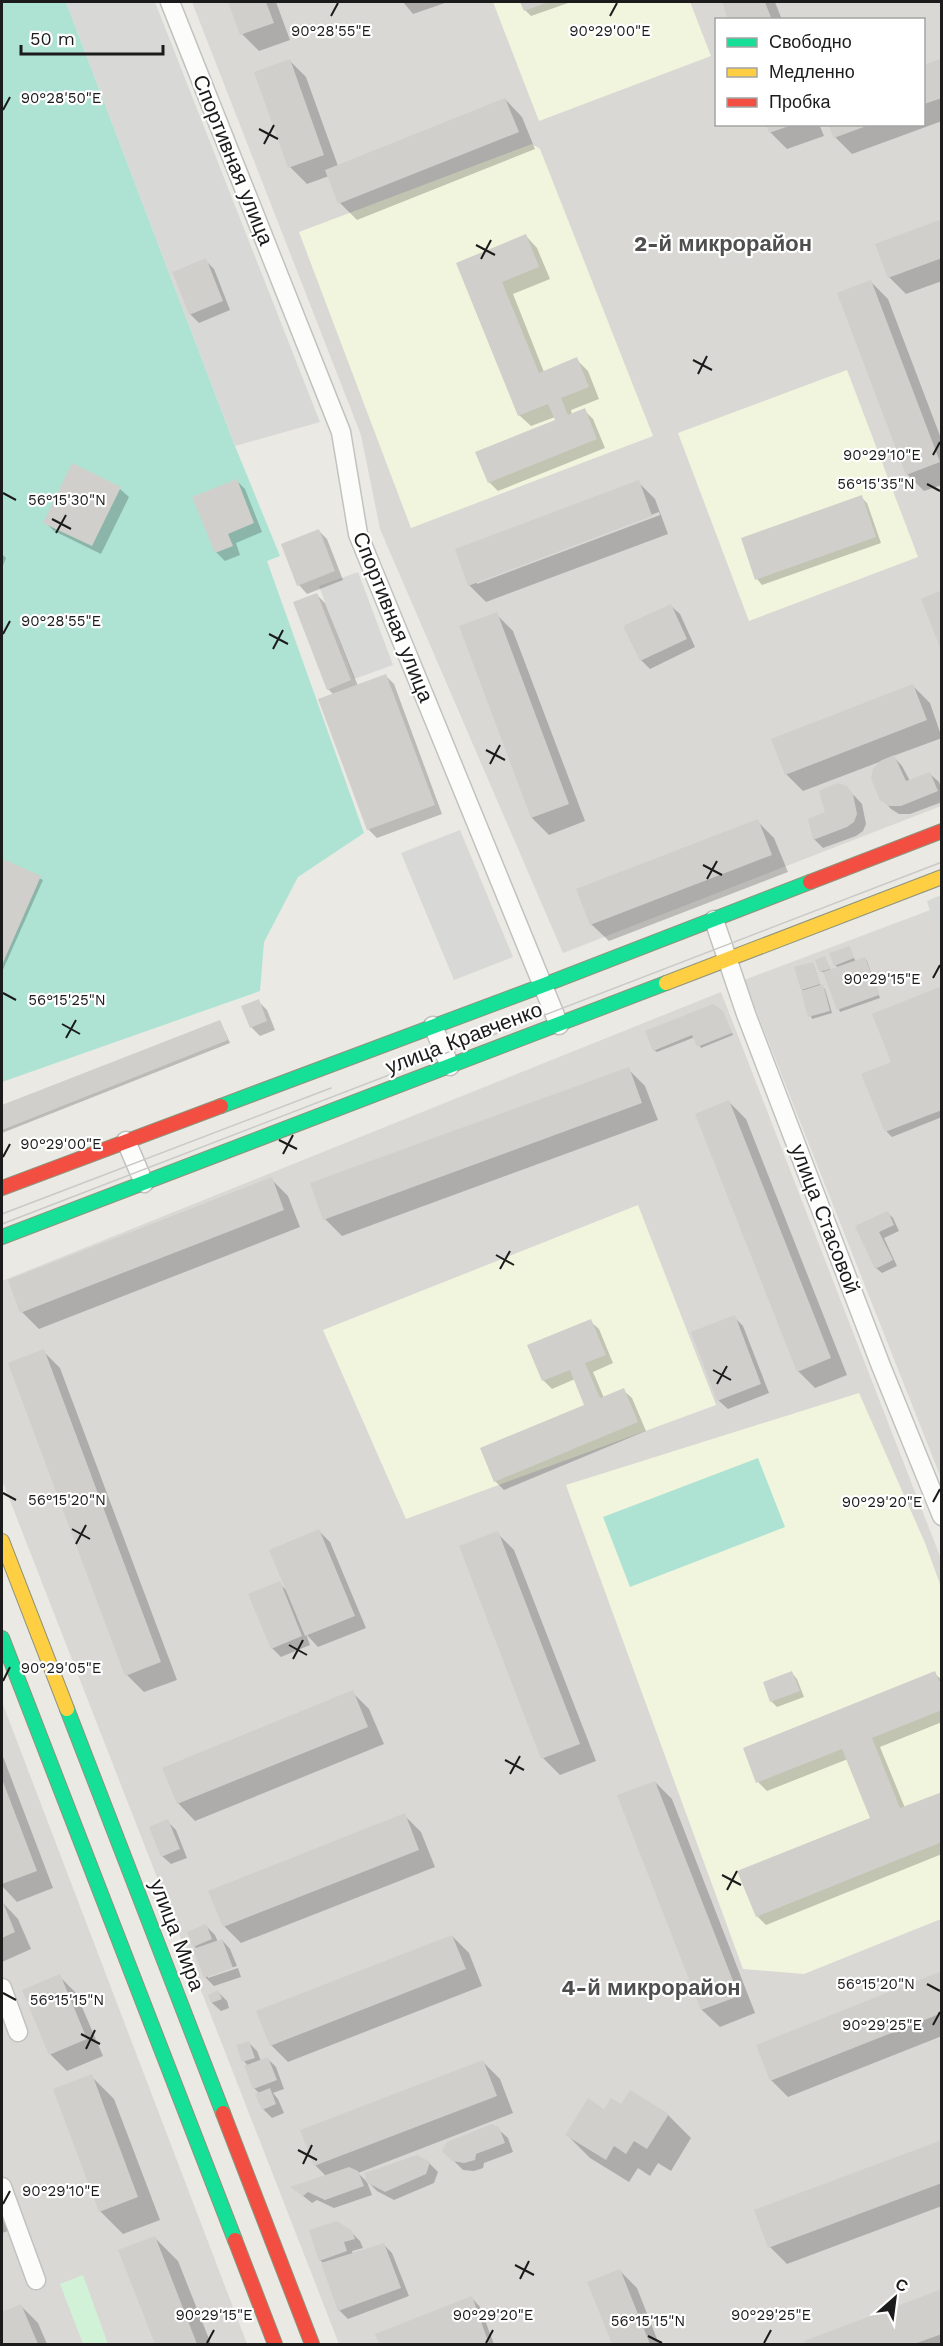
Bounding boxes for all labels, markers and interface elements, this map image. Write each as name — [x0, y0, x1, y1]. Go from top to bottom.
scale bar — [21, 18, 164, 56]
legend — [715, 18, 925, 126]
text: 90°28'55"E — [291, 22, 371, 40]
text: 90°29'00"E — [569, 22, 651, 40]
text: 50 m — [30, 28, 75, 49]
text: Свободно — [769, 31, 852, 52]
text: Медленно — [769, 61, 855, 82]
street label: Спортивная улица — [188, 71, 279, 249]
text: 90°28'50"E — [21, 89, 101, 107]
text: Пробка — [769, 91, 832, 112]
district label: 2-й микрорайон — [634, 231, 812, 256]
text: 90°29'10"E — [843, 446, 921, 464]
text: 56°15'35"N — [837, 475, 915, 493]
text: 56°15'30"N — [28, 491, 106, 509]
street label: Спортивная улица — [348, 528, 439, 706]
text: 90°28'55"E — [21, 612, 101, 630]
text: 90°29'15"E — [843, 970, 921, 988]
text: 56°15'25"N — [28, 991, 106, 1009]
street label: улица Кравченко — [382, 996, 546, 1079]
text: 90°29'00"E — [20, 1135, 102, 1153]
street label: улица Стасовой — [786, 1141, 865, 1297]
text: 56°15'20"N — [28, 1491, 106, 1509]
text: 90°29'20"E — [842, 1493, 922, 1511]
text: 90°29'05"E — [21, 1659, 101, 1677]
street label: улица Мира — [145, 1876, 210, 1994]
district label: 4-й микрорайон — [561, 1975, 741, 2000]
text: 56°15'20"N — [837, 1975, 915, 1993]
text: 56°15'15"N — [30, 1991, 104, 2009]
text: 90°29'25"E — [842, 2016, 922, 2034]
text: 90°29'10"E — [22, 2182, 100, 2200]
north arrow — [865, 2268, 925, 2328]
text: С — [892, 2274, 912, 2297]
text: 90°29'15"E — [175, 2306, 253, 2324]
text: 90°29'20"E — [453, 2306, 533, 2324]
text: 90°29'25"E — [731, 2306, 811, 2324]
text: 56°15'15"N — [611, 2312, 685, 2330]

